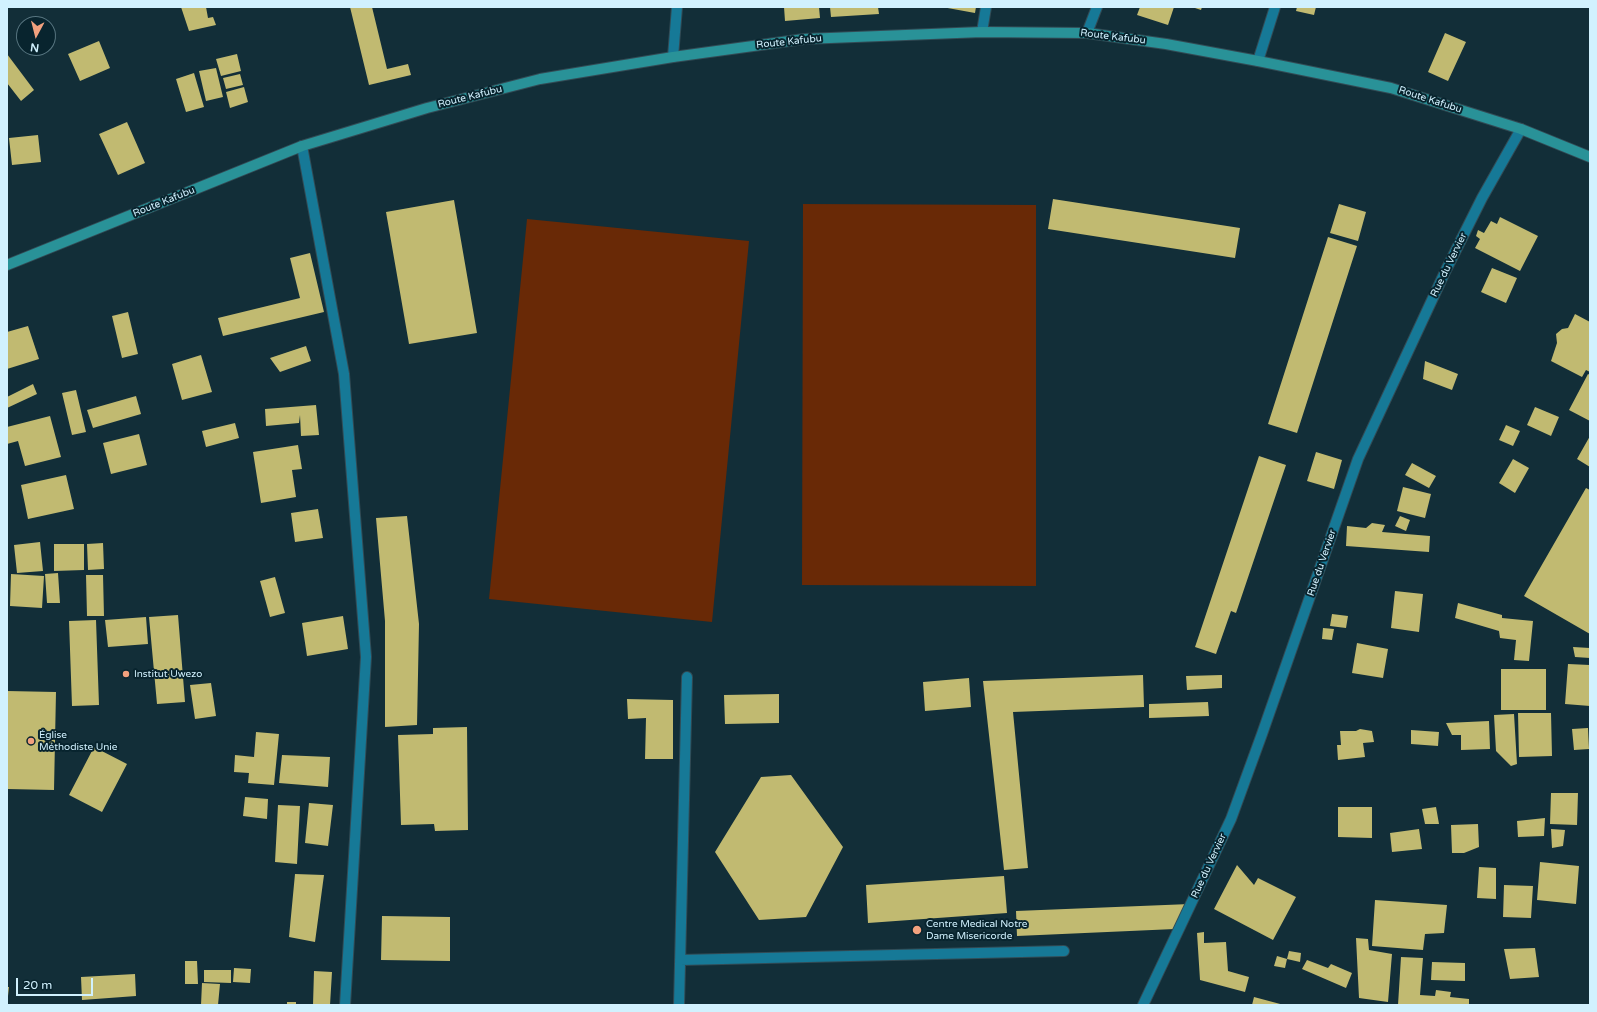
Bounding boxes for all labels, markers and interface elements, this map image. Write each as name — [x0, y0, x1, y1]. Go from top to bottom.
north arrow — [16, 16, 56, 56]
street label: Route Kafubu — [1080, 27, 1146, 47]
street label: Route Kafubu — [756, 33, 822, 51]
text: N — [29, 40, 40, 54]
street label: Route Kafubu — [437, 83, 503, 111]
street label: Route Kafubu — [1397, 84, 1463, 116]
street label: Route Kafubu — [131, 184, 197, 220]
street label: Rue du Vervier — [1428, 231, 1470, 299]
street label: Rue du Vervier — [1305, 528, 1339, 598]
place label: Institut Uwezo — [134, 668, 202, 680]
marker: Institut Uwezo — [121, 669, 131, 679]
place label: Église Méthodiste Unie — [39, 729, 117, 752]
marker: Église Méthodiste Unie — [26, 736, 36, 746]
street label: Rue du Vervier — [1189, 832, 1229, 900]
place label: Centre Medical Notre Dame Misericorde — [926, 918, 1027, 942]
marker: Centre Medical Notre Dame Misericorde — [911, 924, 923, 936]
scale bar — [18, 970, 95, 996]
text: 20 m — [23, 978, 52, 992]

